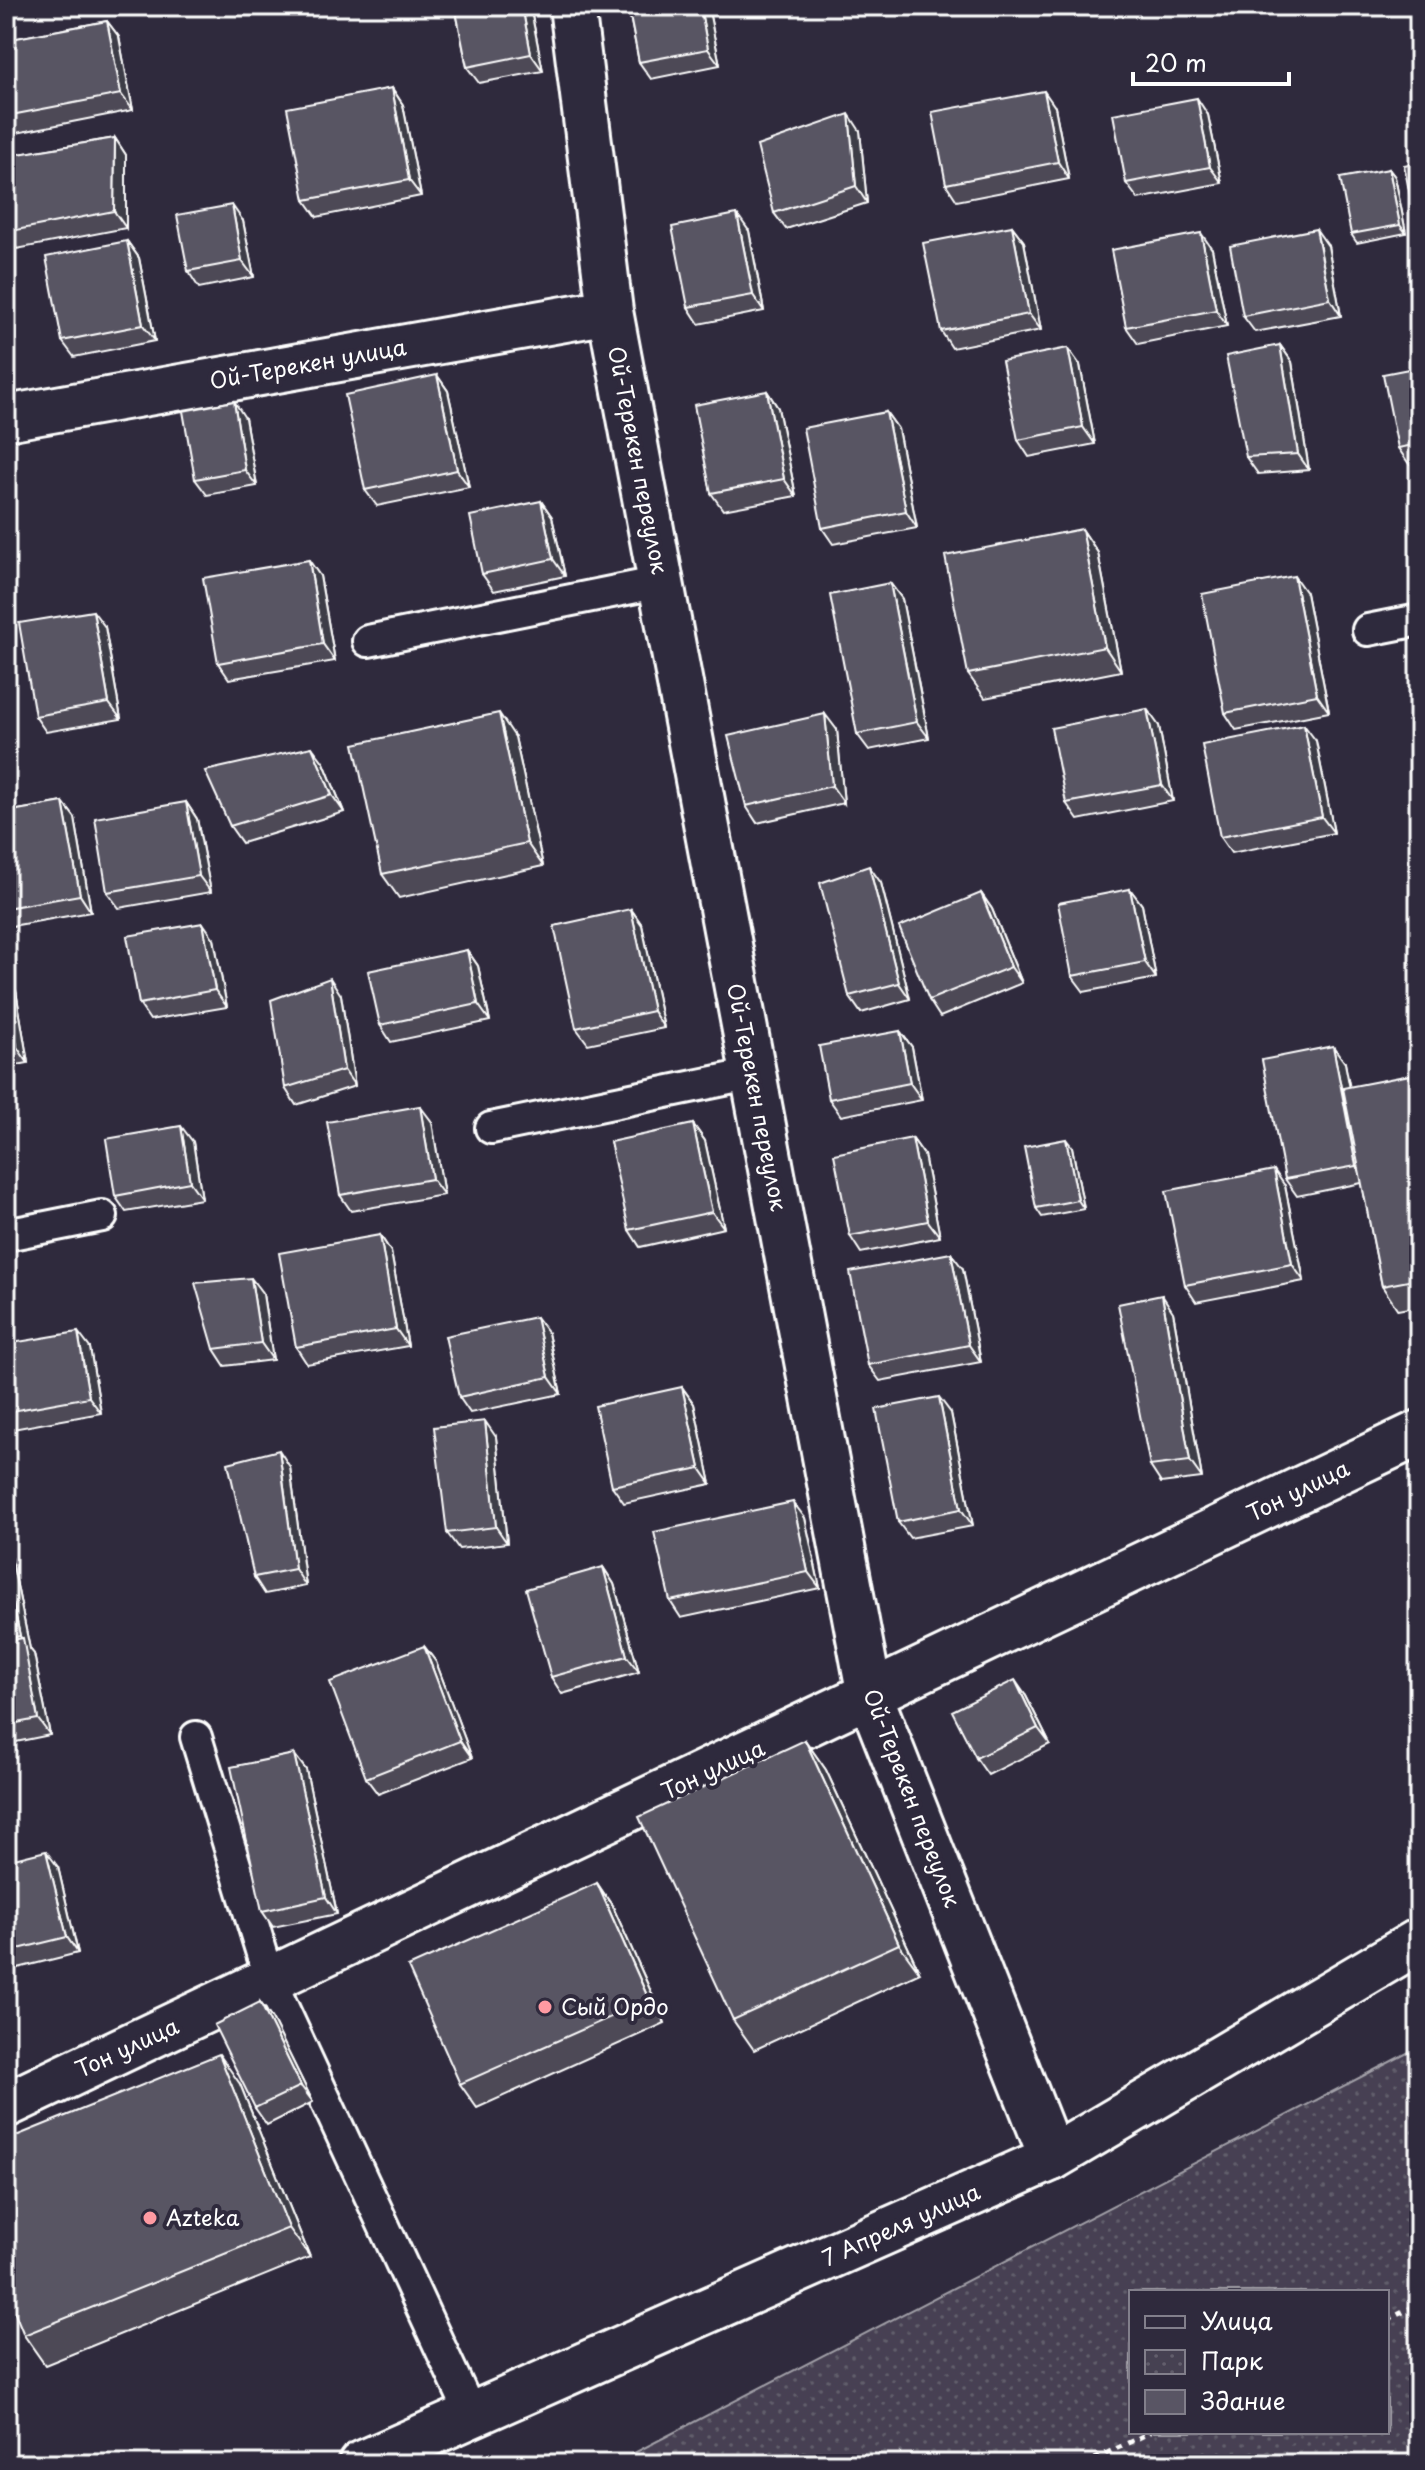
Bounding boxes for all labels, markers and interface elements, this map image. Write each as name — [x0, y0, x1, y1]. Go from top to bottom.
scale bar — [1133, 36, 1289, 86]
text: 20 m — [1145, 44, 1207, 80]
street label: Ой-Терекен улица — [207, 329, 409, 396]
street label: Ой-Терекен переулок — [601, 343, 678, 577]
street label: Ой-Терекен переулок — [720, 980, 797, 1214]
street label: Тон улица — [1240, 1451, 1354, 1529]
street label: Ой-Терекен переулок — [857, 1683, 971, 1912]
street label: Тон улица — [655, 1730, 770, 1807]
place label: Сый Ордо — [561, 1989, 669, 2022]
marker: Сый Ордо — [536, 1998, 554, 2016]
street label: Тон улица — [69, 2008, 184, 2085]
street label: 7 Апреля улица — [816, 2174, 985, 2273]
place label: Azteka — [166, 2200, 240, 2233]
marker: Azteka — [141, 2209, 159, 2227]
legend — [1129, 2290, 1389, 2434]
text: Улица — [1201, 2302, 1273, 2338]
text: Парк — [1201, 2342, 1264, 2378]
text: Здание — [1201, 2382, 1286, 2418]

